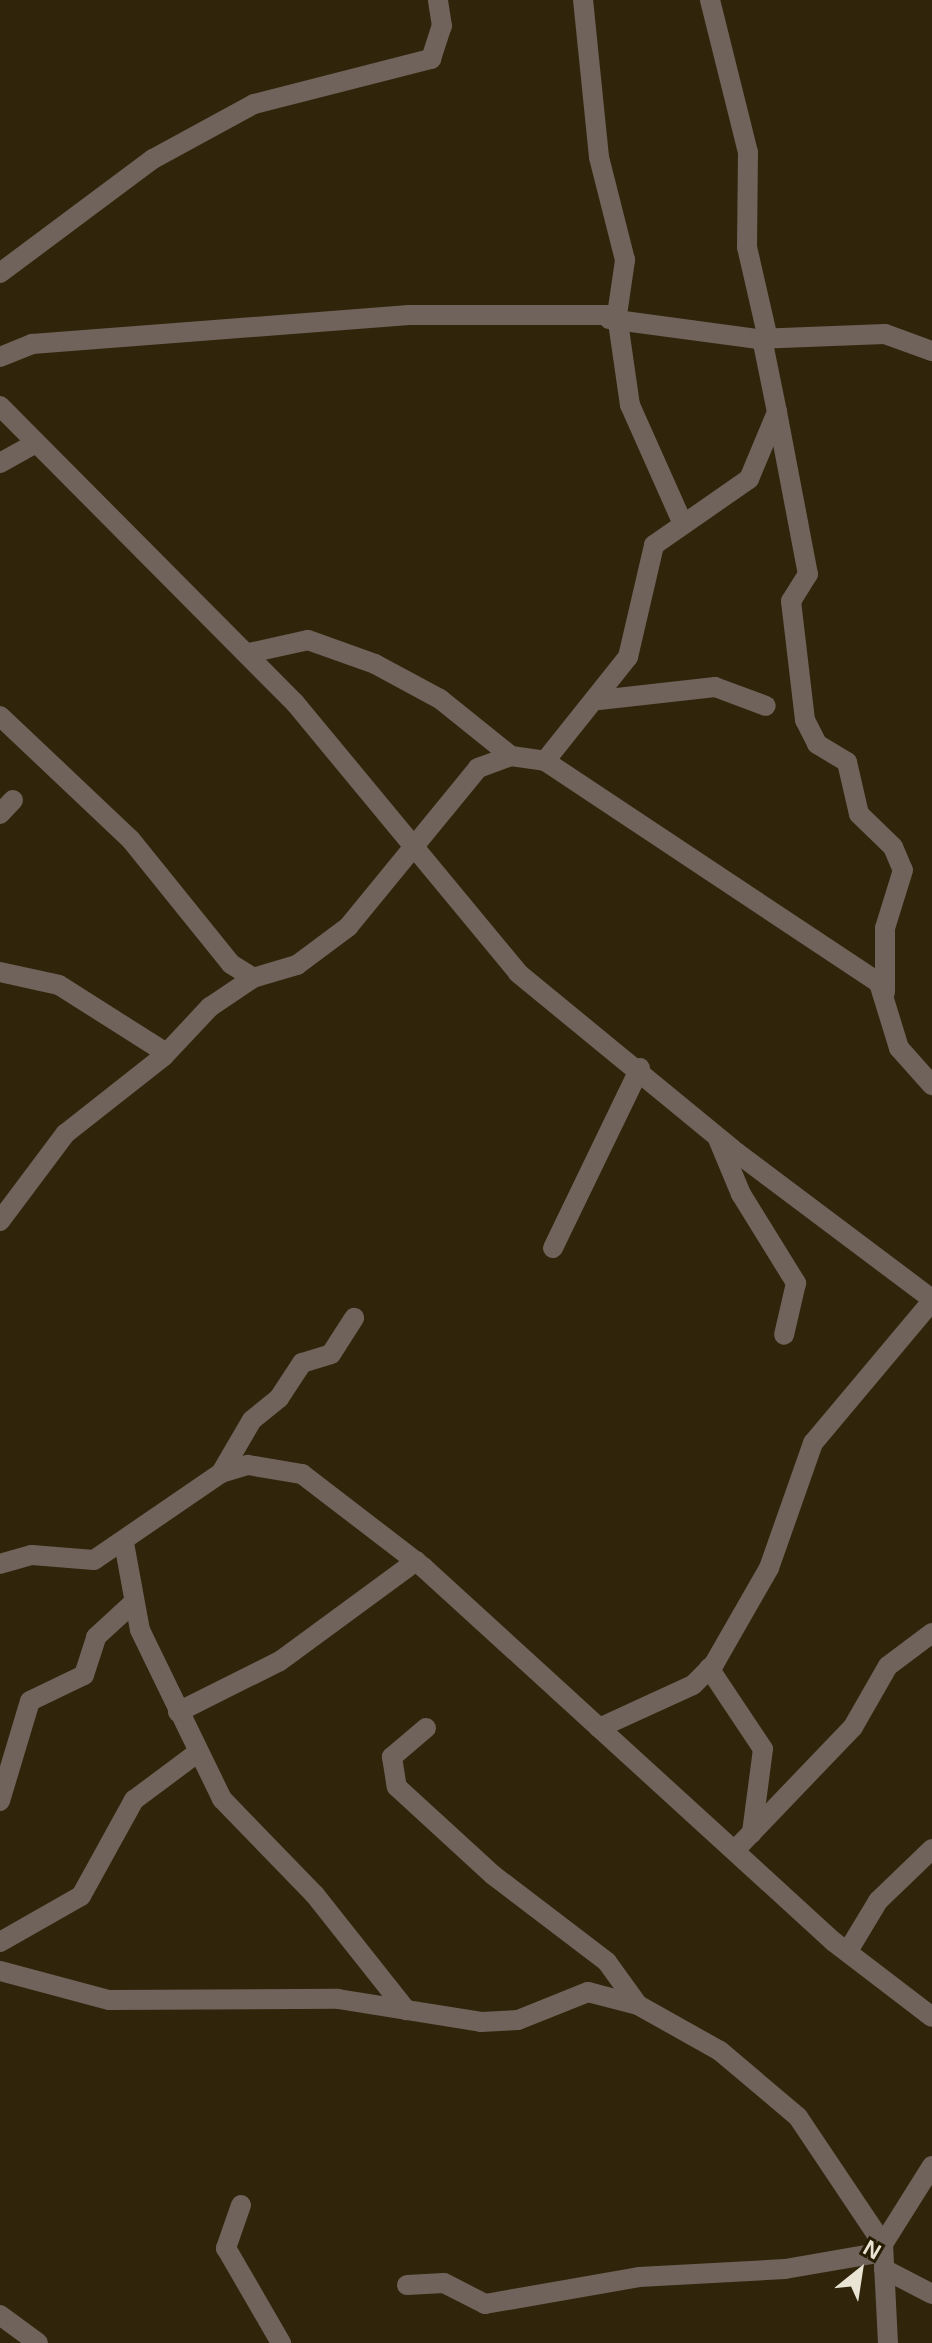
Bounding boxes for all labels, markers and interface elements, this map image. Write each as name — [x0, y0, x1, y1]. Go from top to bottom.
north arrow — [820, 2231, 900, 2311]
text: N — [859, 2235, 885, 2265]

